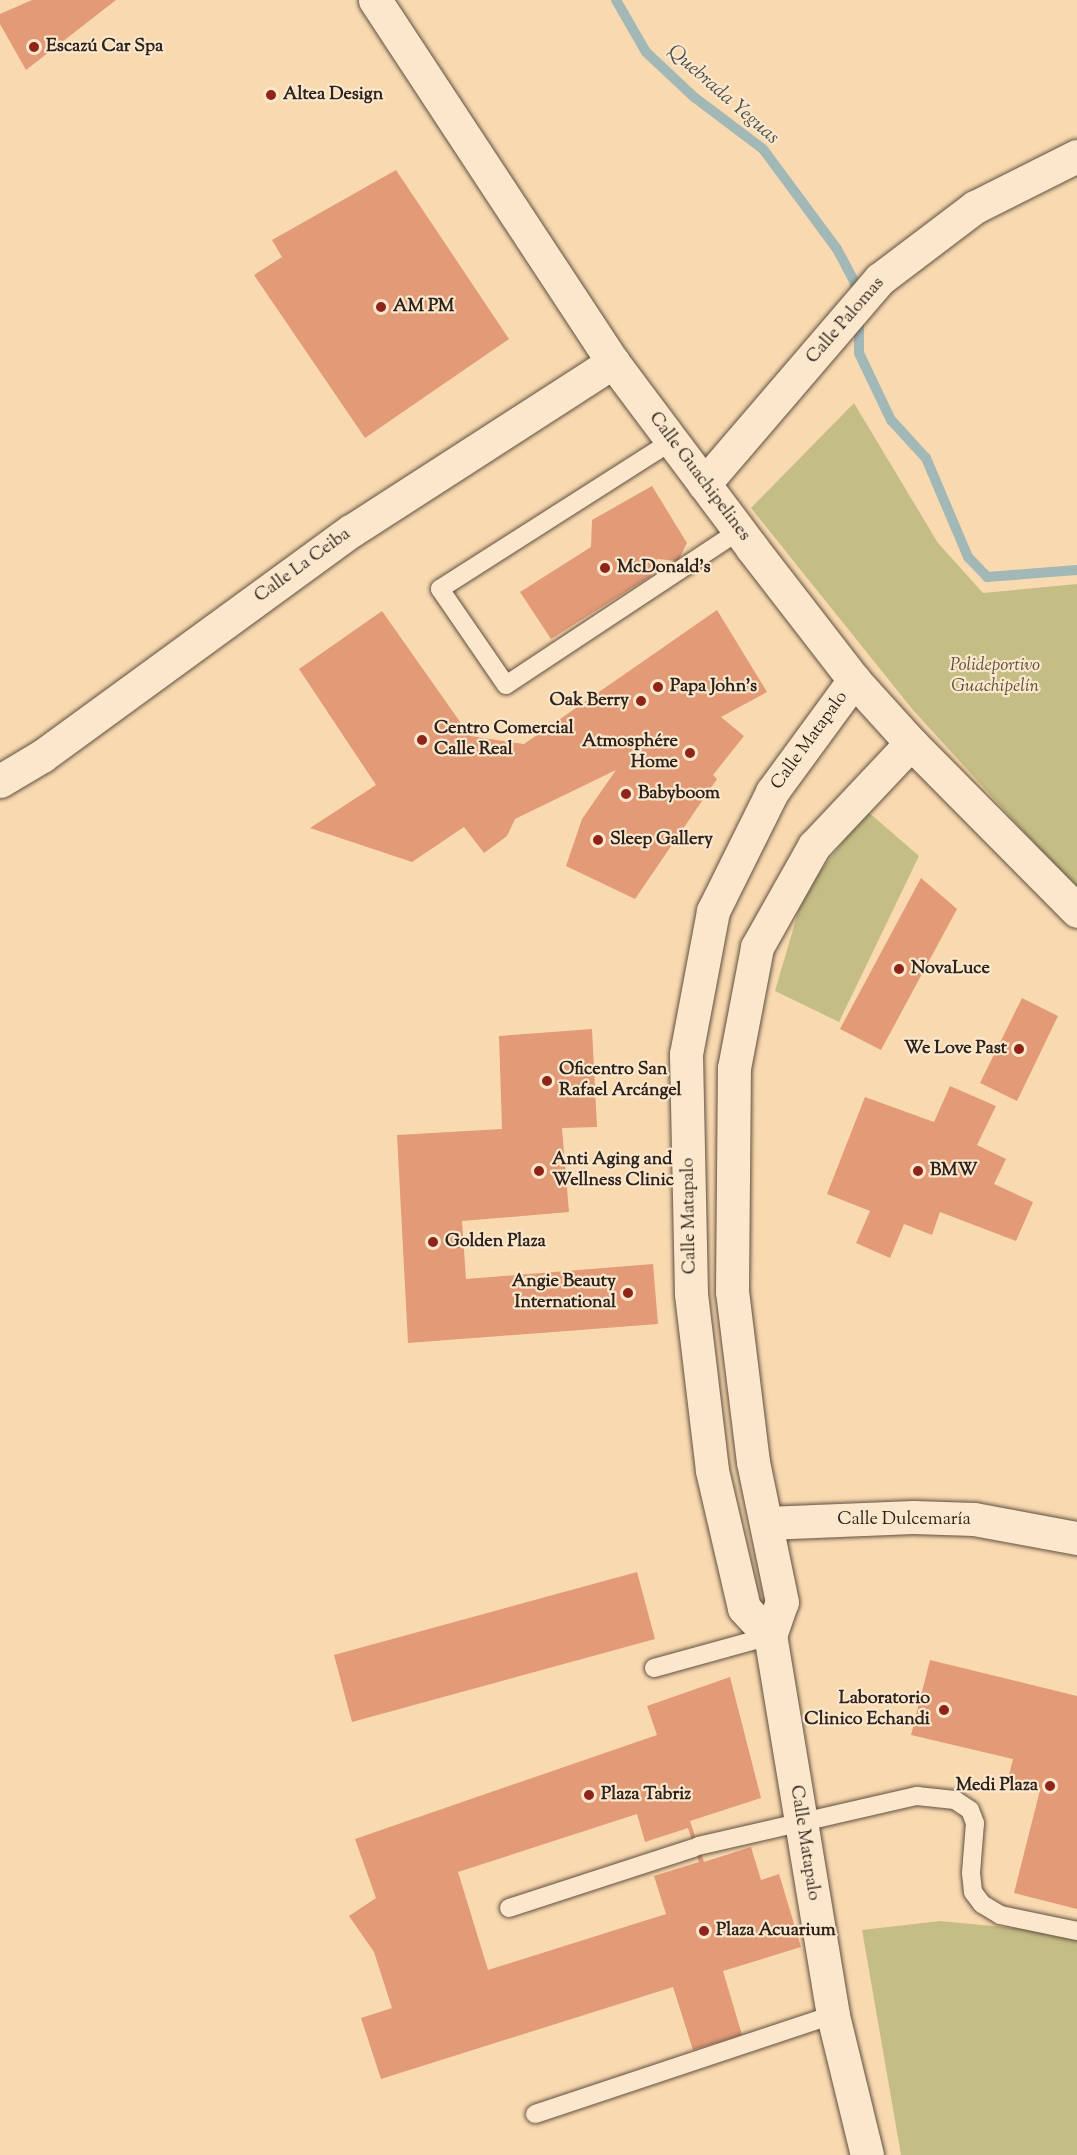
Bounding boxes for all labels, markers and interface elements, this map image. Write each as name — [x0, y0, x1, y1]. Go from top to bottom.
place label: Escazú Car Spa — [46, 36, 163, 58]
marker: Escazú Car Spa — [27, 40, 41, 54]
water label: Quebrada Yeguas — [662, 40, 784, 150]
place label: Altea Design — [283, 84, 383, 106]
marker: Altea Design — [264, 88, 278, 102]
street label: Calle Palomas — [802, 273, 890, 369]
place label: AM PM — [393, 296, 454, 318]
marker: AM PM — [374, 300, 388, 314]
street label: Calle Guachipelines — [644, 408, 754, 546]
street label: Calle La Ceiba — [251, 524, 355, 608]
place label: McDonald's — [617, 557, 711, 579]
marker: McDonald's — [598, 561, 612, 575]
park label: Polideportivo Guachipelín — [950, 656, 1040, 698]
place label: Papa John's — [670, 676, 757, 698]
marker: Papa John's — [651, 680, 665, 694]
street label: Calle Matapalo — [767, 688, 853, 794]
place label: Oak Berry — [550, 690, 629, 712]
marker: Oak Berry — [634, 694, 648, 708]
place label: Centro Comercial Calle Real — [434, 719, 574, 762]
place label: Atmosphére Home — [582, 732, 678, 774]
marker: Centro Comercial Calle Real — [415, 733, 429, 747]
marker: Atmosphére Home — [683, 746, 697, 760]
place label: Babyboom — [638, 783, 720, 805]
marker: Babyboom — [619, 787, 633, 801]
place label: Sleep Gallery — [610, 829, 713, 851]
marker: Sleep Gallery — [591, 833, 605, 847]
place label: NovaLuce — [911, 958, 990, 980]
marker: NovaLuce — [892, 962, 906, 976]
place label: We Love Past — [904, 1038, 1007, 1060]
marker: We Love Past — [1012, 1042, 1026, 1056]
place label: Oficentro San Rafael Arcángel — [559, 1060, 682, 1102]
marker: Oficentro San Rafael Arcángel — [540, 1074, 554, 1088]
place label: Anti Aging and Wellness Clinic — [552, 1150, 674, 1192]
street label: Calle Matapalo — [678, 1158, 702, 1274]
place label: BMW — [930, 1160, 978, 1182]
marker: Anti Aging and Wellness Clinic — [530, 1162, 548, 1180]
marker: BMW — [911, 1164, 925, 1178]
place label: Golden Plaza — [445, 1231, 546, 1253]
marker: Golden Plaza — [426, 1235, 440, 1249]
place label: Angie Beauty International — [512, 1272, 616, 1314]
marker: Angie Beauty International — [621, 1286, 635, 1300]
street label: Calle Dulcemaría — [837, 1509, 971, 1531]
place label: Laboratorio Clinico Echandi — [804, 1689, 930, 1732]
marker: Laboratorio Clinico Echandi — [935, 1701, 953, 1719]
place label: Medi Plaza — [956, 1775, 1038, 1797]
marker: Medi Plaza — [1043, 1779, 1057, 1793]
place label: Plaza Tabriz — [601, 1784, 691, 1806]
street label: Calle Matapalo — [784, 1784, 824, 1902]
marker: Plaza Tabriz — [582, 1788, 596, 1802]
place label: Plaza Acuarium — [716, 1920, 836, 1942]
marker: Plaza Acuarium — [697, 1924, 711, 1938]

